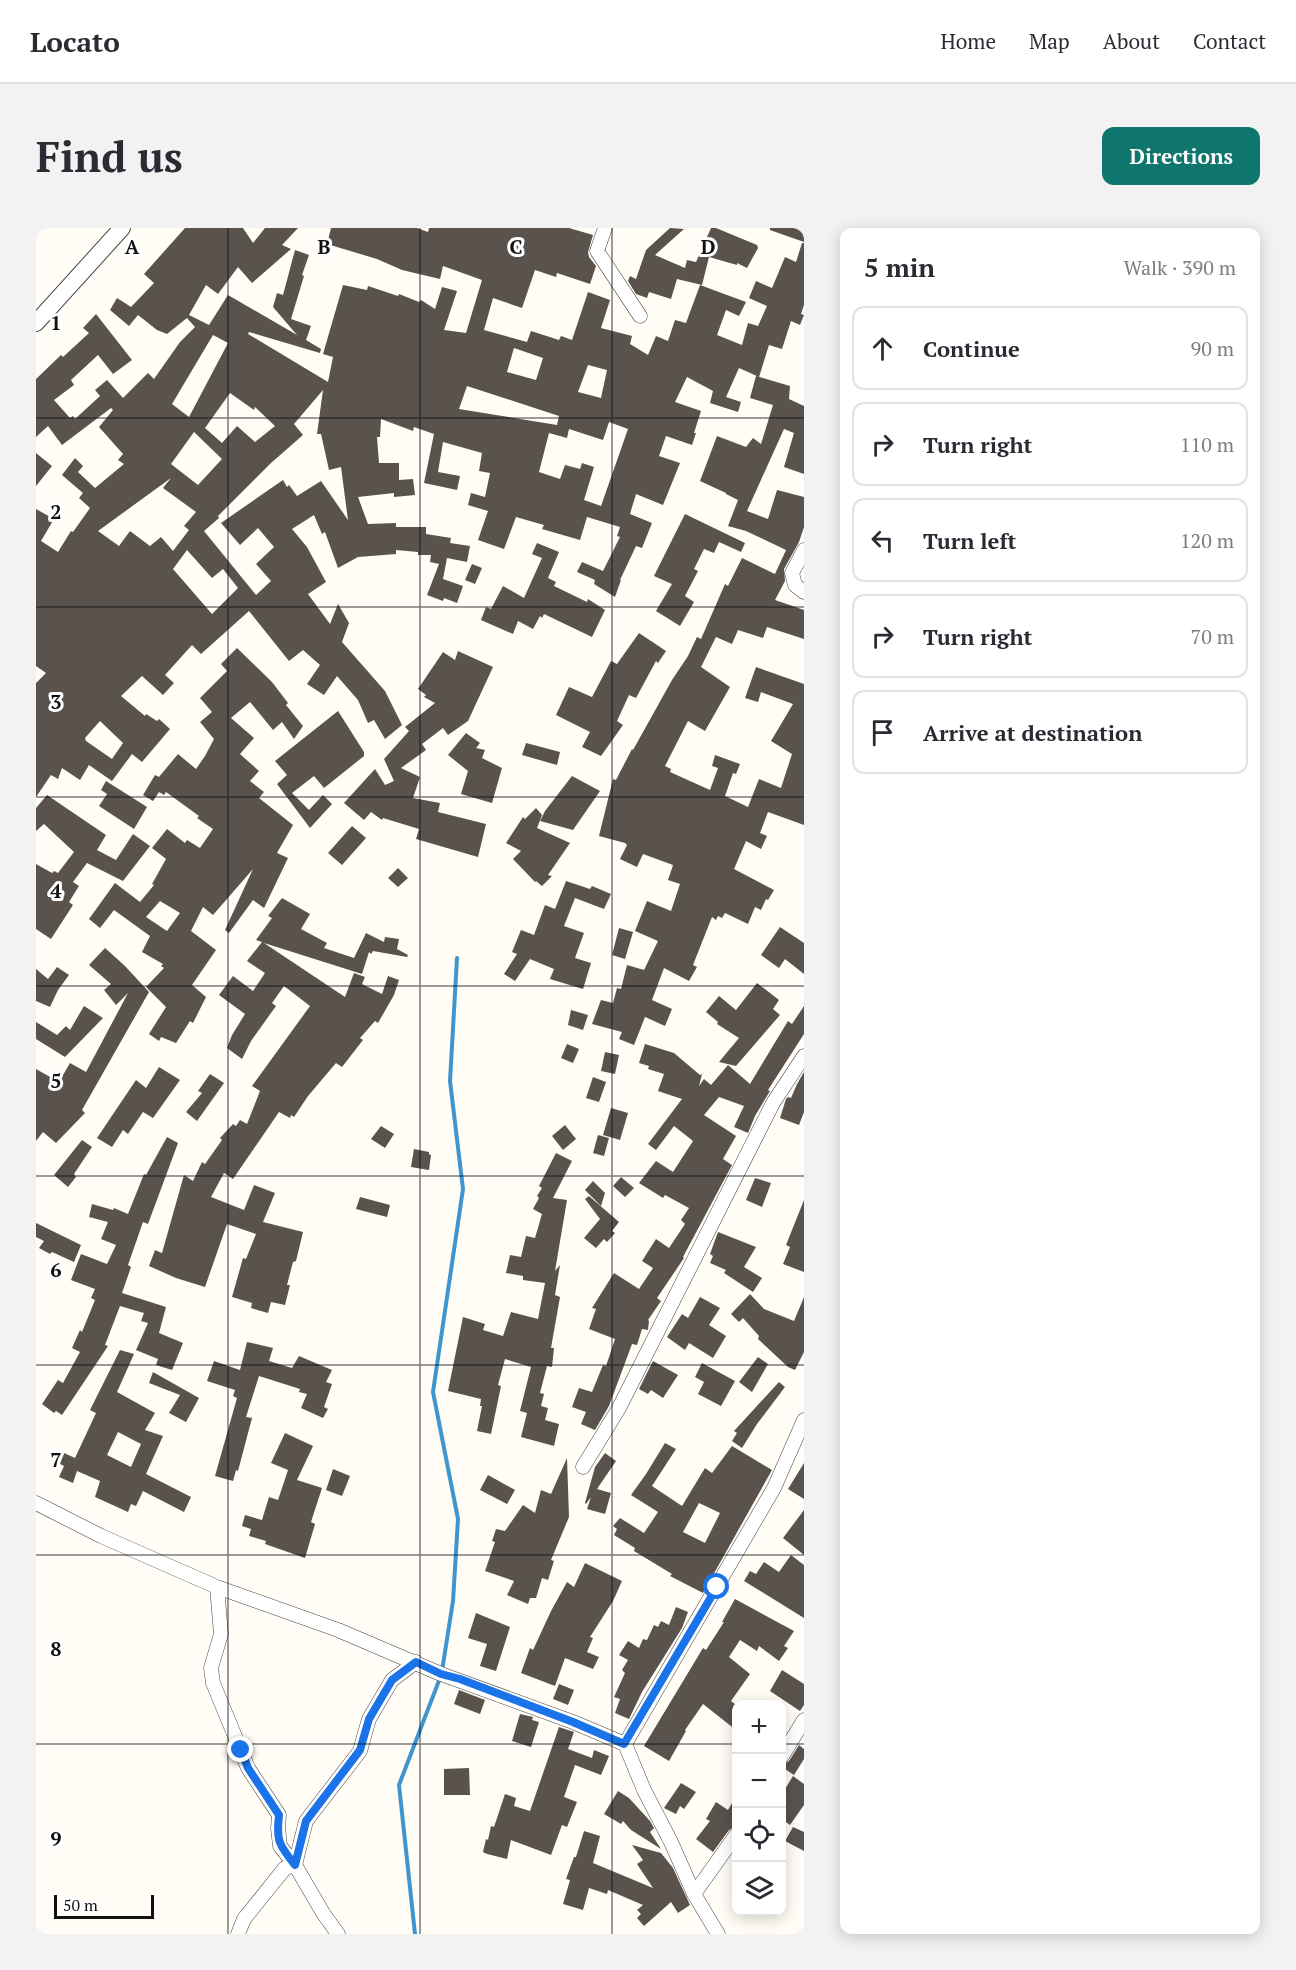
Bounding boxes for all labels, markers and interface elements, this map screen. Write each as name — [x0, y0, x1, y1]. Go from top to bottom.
text: Locato — [30, 23, 120, 60]
text: Home — [940, 27, 996, 55]
text: Map — [1029, 27, 1070, 55]
text: About — [1103, 27, 1160, 55]
text: Contact — [1193, 27, 1266, 55]
button: Directions — [1102, 127, 1260, 185]
text: Find us — [36, 128, 183, 184]
text: A — [125, 233, 140, 260]
text: B — [318, 233, 331, 260]
text: C — [509, 233, 523, 260]
text: D — [701, 233, 715, 260]
text: 5 min — [864, 250, 935, 284]
text: Walk · 390 m — [1124, 254, 1236, 281]
text: 1 — [50, 309, 62, 336]
icon: ahead — [866, 332, 899, 365]
text: Continue — [923, 334, 1020, 363]
text: 90 m — [1191, 335, 1234, 362]
icon: right — [866, 428, 899, 461]
text: Turn right — [923, 430, 1032, 459]
text: 110 m — [1180, 431, 1234, 458]
text: 2 — [50, 498, 62, 525]
icon: left — [866, 524, 899, 557]
text: Turn left — [923, 526, 1016, 555]
text: 120 m — [1180, 527, 1234, 554]
icon: right — [866, 620, 899, 653]
text: Turn right — [923, 622, 1032, 651]
text: 70 m — [1191, 623, 1234, 650]
text: 3 — [50, 688, 62, 715]
icon: arrive — [866, 716, 899, 749]
text: Arrive at destination — [923, 718, 1142, 747]
text: 4 — [50, 877, 62, 904]
text: 5 — [50, 1067, 62, 1094]
text: 6 — [50, 1256, 62, 1283]
text: 7 — [50, 1446, 62, 1473]
route start — [703, 1573, 729, 1599]
text: 8 — [50, 1635, 62, 1662]
map controls — [732, 1700, 786, 1916]
button: + — [732, 1700, 786, 1754]
route end — [227, 1736, 253, 1762]
button: − — [732, 1754, 786, 1808]
button: locate — [732, 1808, 786, 1862]
text: 9 — [50, 1825, 62, 1852]
button: layers — [732, 1862, 786, 1916]
scale bar — [54, 1892, 154, 1920]
text: 50 m — [63, 1894, 98, 1916]

